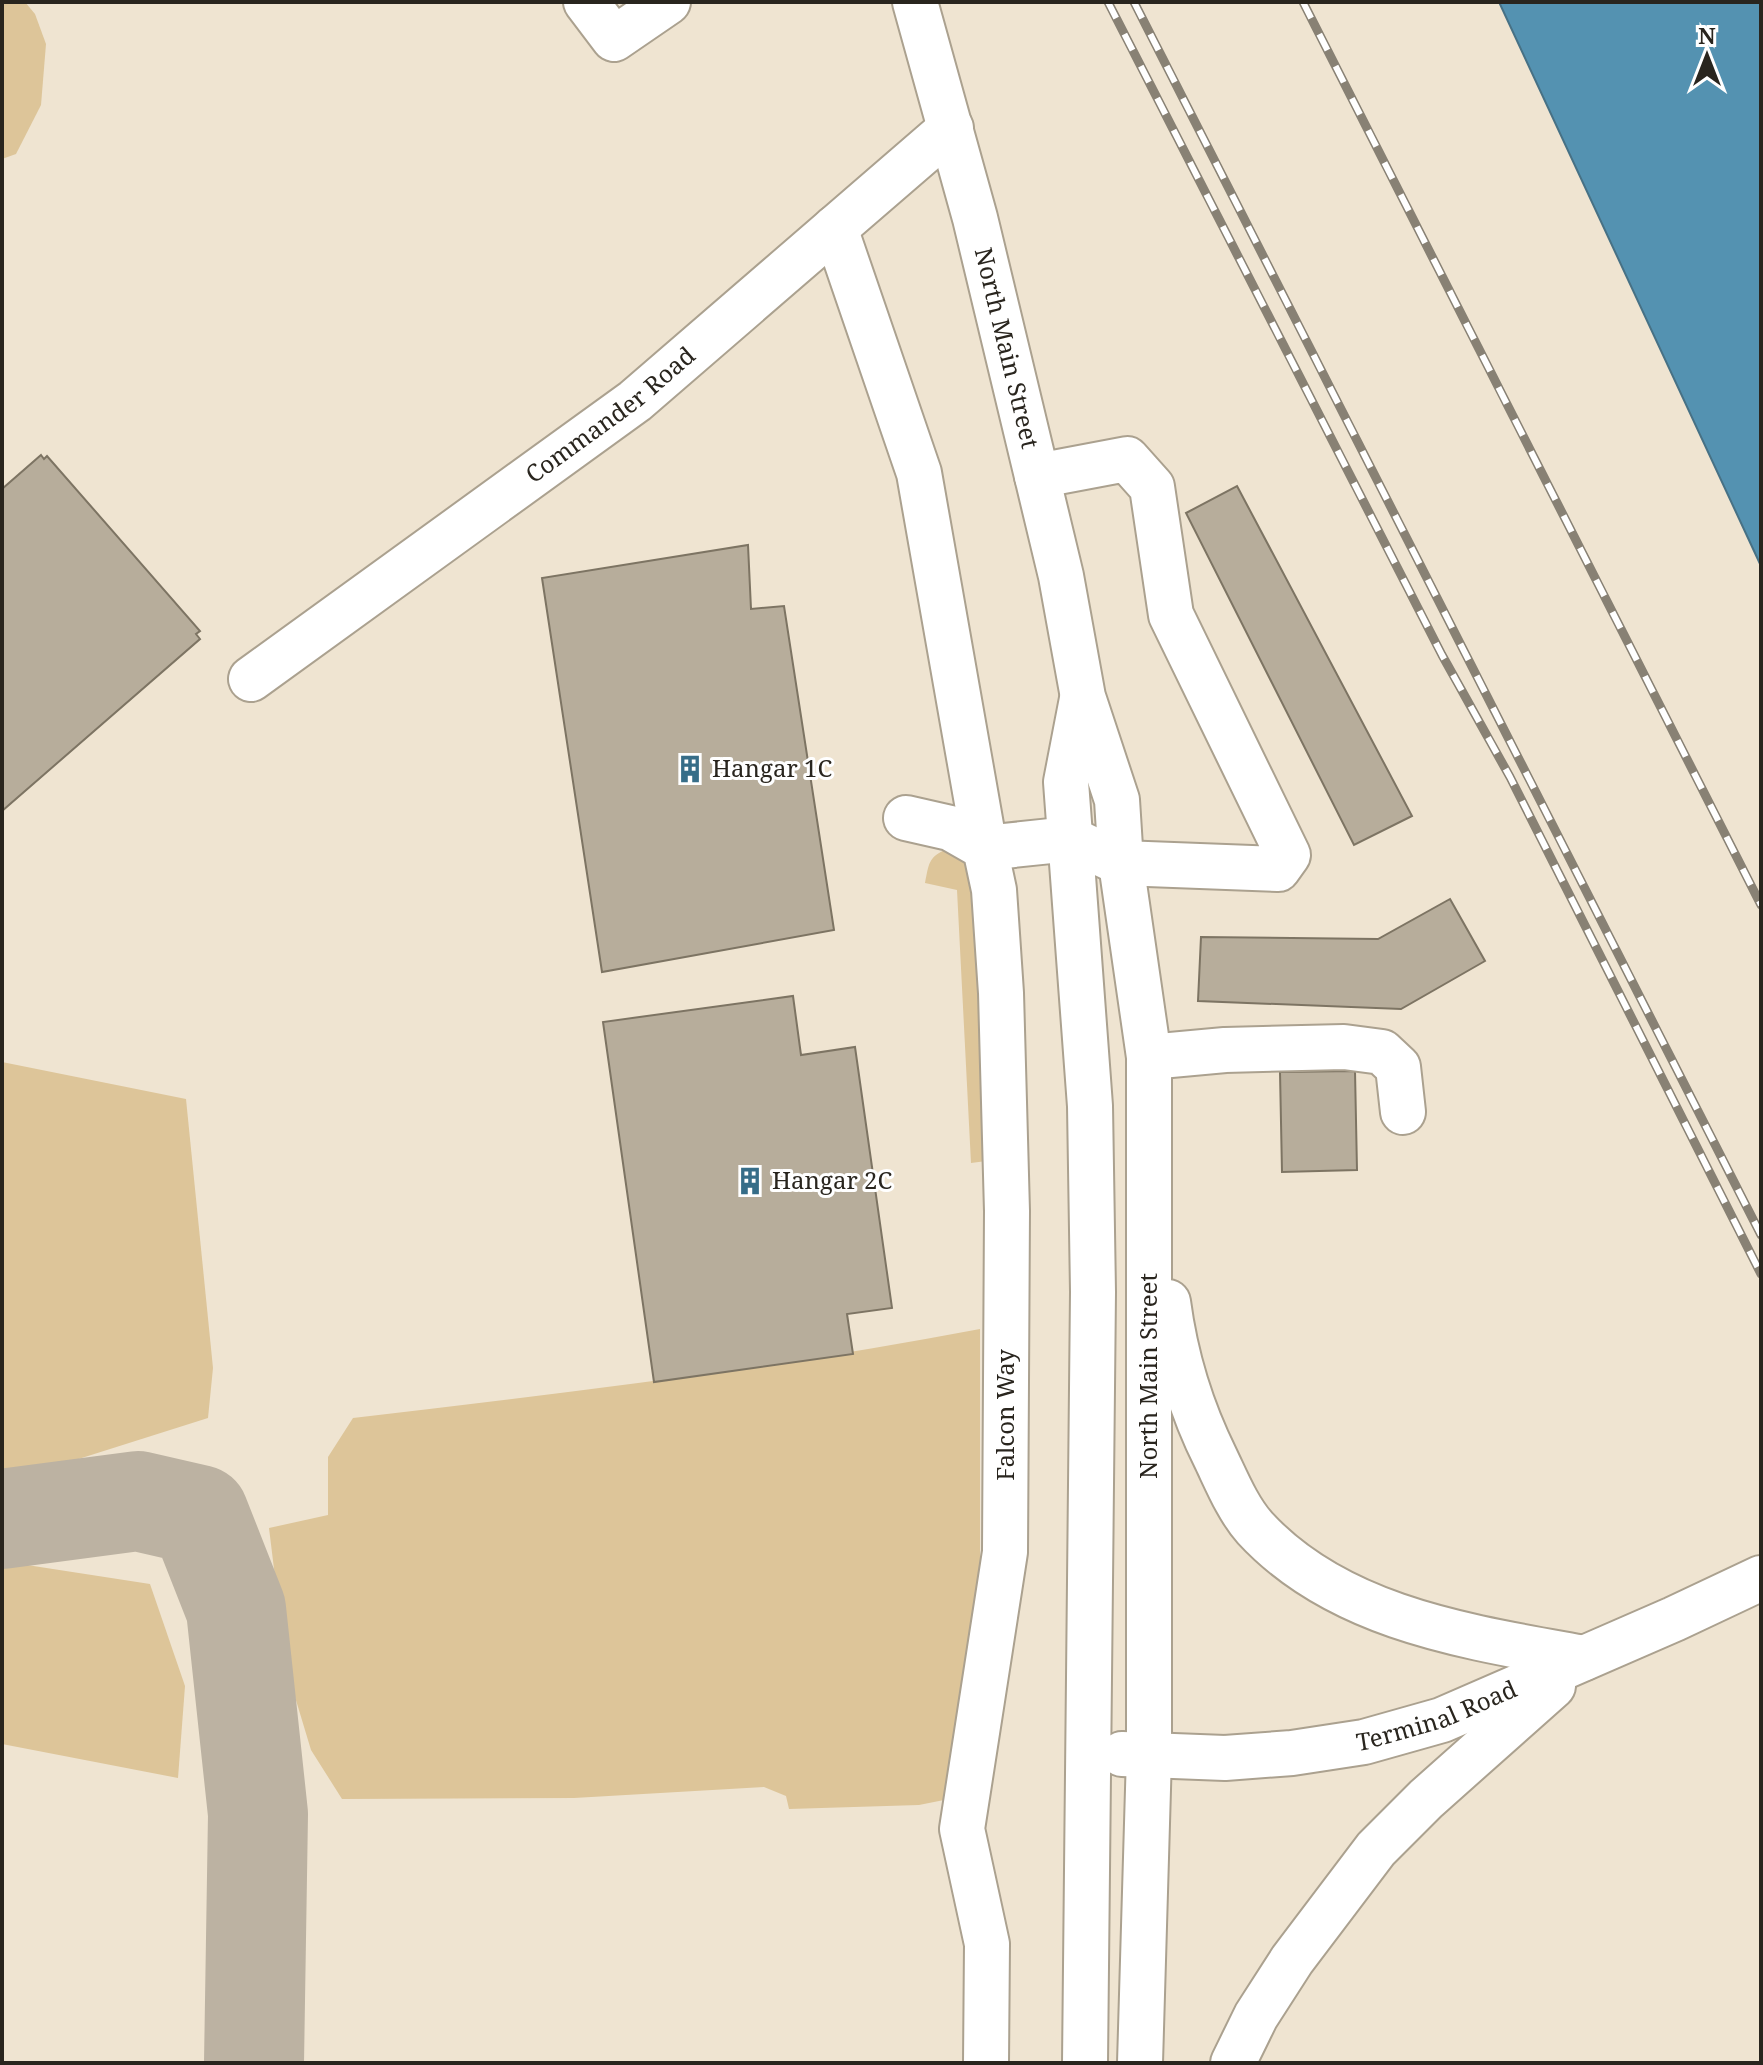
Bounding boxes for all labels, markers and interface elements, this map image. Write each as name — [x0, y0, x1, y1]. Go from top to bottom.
north arrow — [1667, 16, 1747, 96]
text: N — [1698, 20, 1716, 50]
street label: North Main Street — [968, 244, 1048, 452]
street label: Commander Road — [518, 338, 702, 490]
place label: Hangar 1C — [712, 751, 832, 784]
building icon: Hangar 1C — [675, 754, 705, 784]
place label: Hangar 2C — [772, 1163, 892, 1196]
building icon: Hangar 2C — [735, 1166, 765, 1196]
street label: North Main Street — [1131, 1273, 1164, 1479]
street label: Falcon Way — [988, 1349, 1021, 1481]
street label: Terminal Road — [1354, 1671, 1522, 1758]

